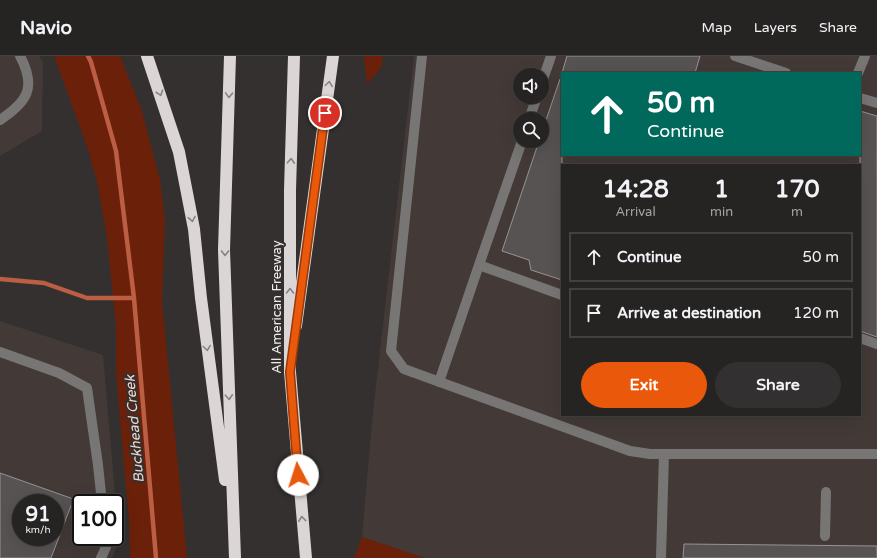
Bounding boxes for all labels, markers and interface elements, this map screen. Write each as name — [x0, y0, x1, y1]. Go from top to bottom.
text: Navio — [20, 17, 72, 39]
text: Map — [702, 19, 732, 36]
text: Layers — [754, 19, 797, 36]
text: Share — [819, 19, 857, 36]
map controls — [513, 68, 549, 148]
button: sound — [513, 68, 549, 104]
one-way arrow — [324, 81, 333, 87]
text: 50 m — [647, 86, 715, 120]
icon: ahead — [581, 88, 633, 140]
one-way arrow — [156, 89, 164, 96]
one-way arrow — [225, 92, 233, 98]
pin — [308, 96, 342, 130]
icon: arrive — [314, 102, 336, 124]
button: search — [513, 112, 549, 148]
text: Continue — [647, 120, 724, 142]
one-way arrow — [287, 158, 296, 164]
text: 14:28 — [602, 175, 669, 204]
text: 1 — [714, 175, 729, 204]
text: 170 — [774, 175, 820, 204]
text: Arrival — [615, 204, 656, 220]
text: min — [710, 204, 733, 220]
text: m — [791, 204, 803, 220]
one-way arrow — [187, 215, 195, 222]
street label: All American Freeway — [269, 240, 285, 374]
icon: ahead — [583, 246, 605, 268]
text: Continue — [617, 248, 681, 266]
text: 50 m — [802, 248, 839, 266]
one-way arrow — [221, 250, 229, 256]
one-way arrow — [286, 288, 294, 294]
icon: arrive — [583, 302, 605, 324]
text: Arrive at destination — [617, 304, 761, 322]
text: 120 m — [793, 304, 839, 322]
one-way arrow — [203, 344, 212, 351]
button: Exit — [581, 362, 707, 408]
button: Share — [715, 362, 841, 408]
water label: Buckhead Creek — [121, 373, 148, 484]
one-way arrow — [225, 394, 234, 400]
position arrow — [277, 454, 319, 496]
speed limit sign: 100 — [72, 494, 124, 546]
text: 91 — [25, 503, 51, 527]
one-way arrow — [298, 516, 307, 522]
text: km/h — [25, 524, 51, 536]

